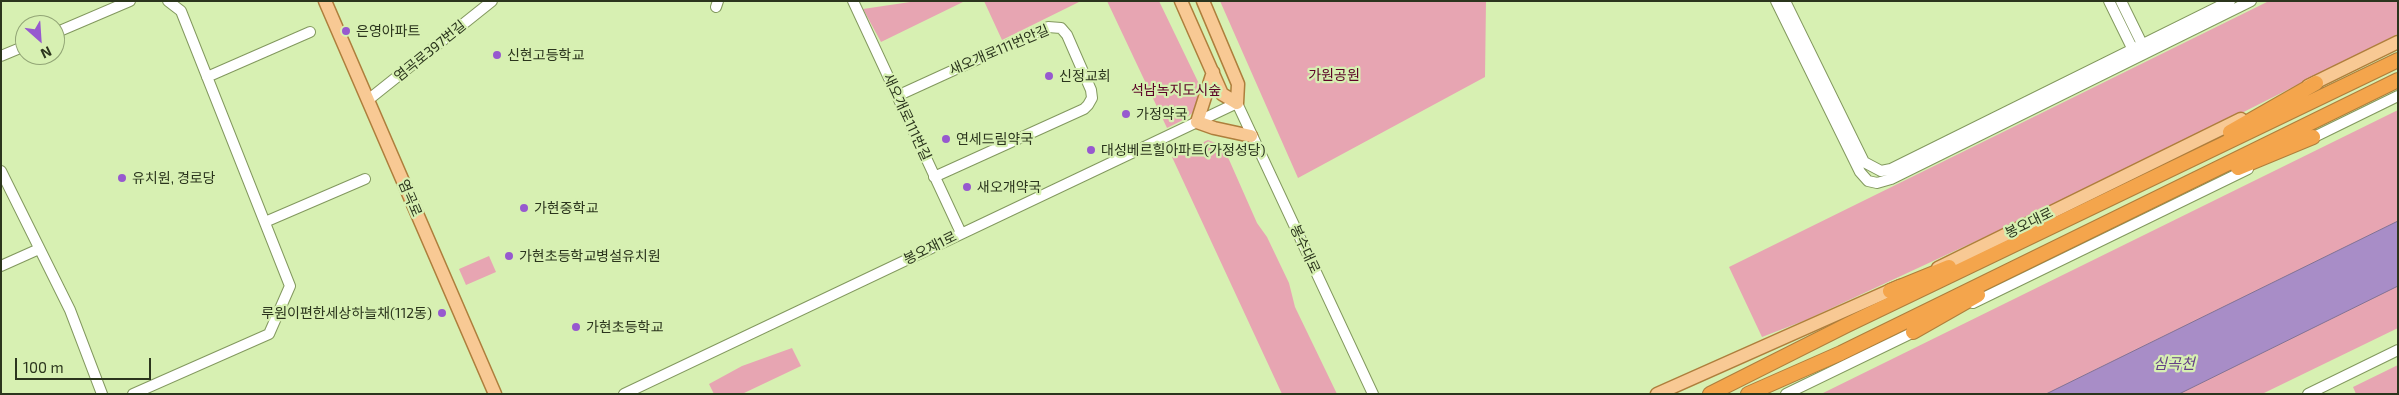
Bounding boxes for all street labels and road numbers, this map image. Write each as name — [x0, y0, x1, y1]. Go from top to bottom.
street label: 염곡로397번길 — [391, 17, 469, 85]
street label: 새오개로111번안길 — [947, 21, 1051, 79]
street label: 새오개로111번길 — [880, 71, 934, 163]
street label: 염곡로 — [395, 177, 425, 219]
street label: 봉오대로 — [2002, 204, 2056, 242]
street label: 봉수대로 — [1287, 222, 1323, 276]
street label: 봉오재1로 — [901, 228, 959, 268]

